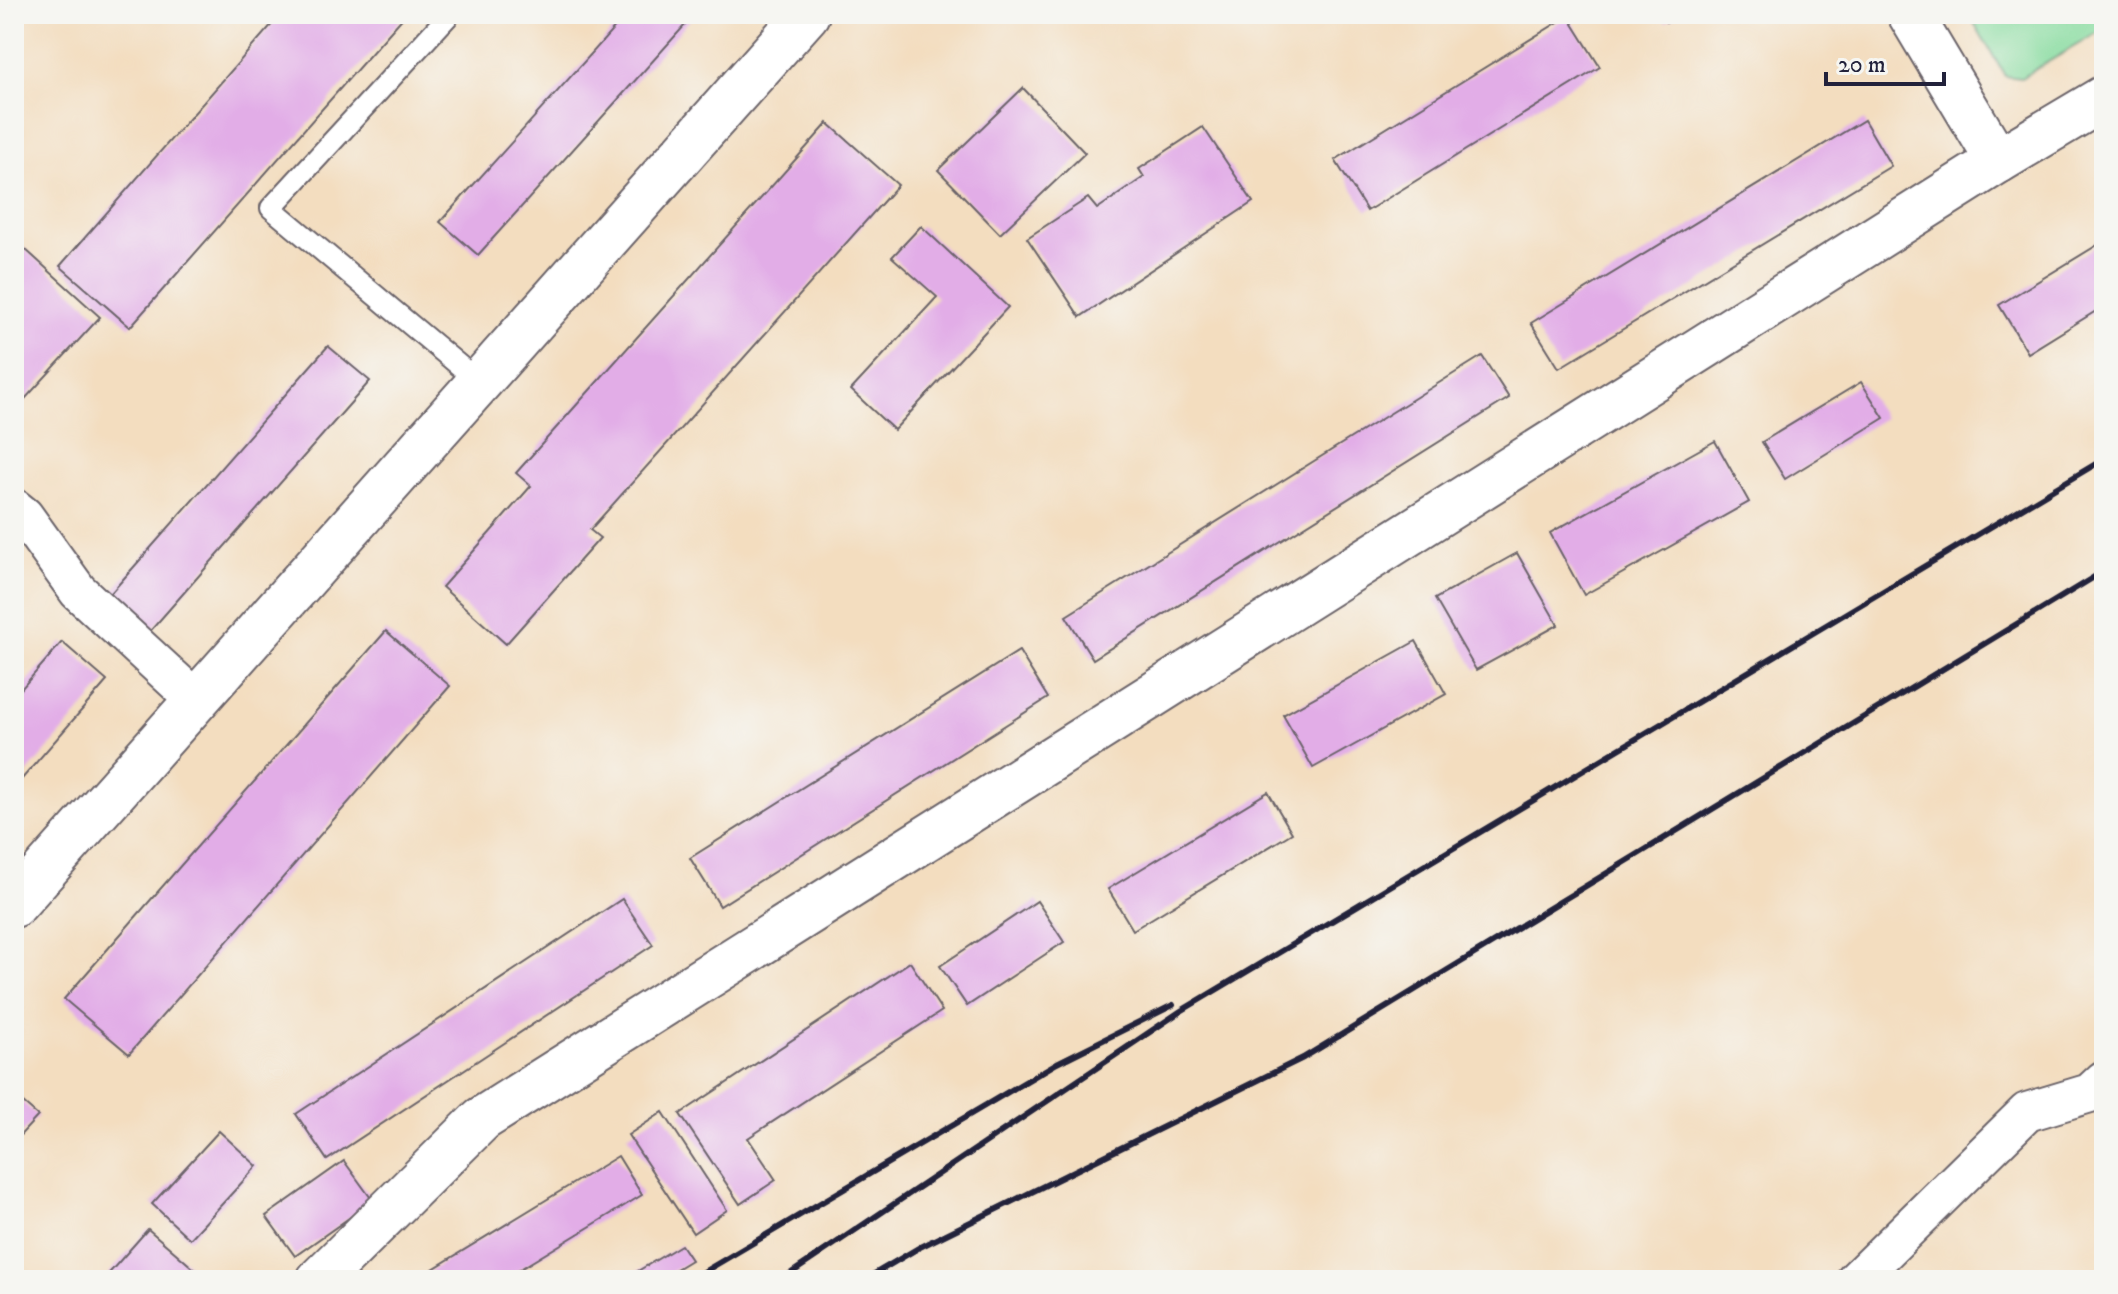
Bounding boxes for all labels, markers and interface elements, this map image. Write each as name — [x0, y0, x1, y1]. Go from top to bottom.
scale bar — [1826, 36, 1944, 86]
text: 20 m — [1838, 50, 1886, 80]

